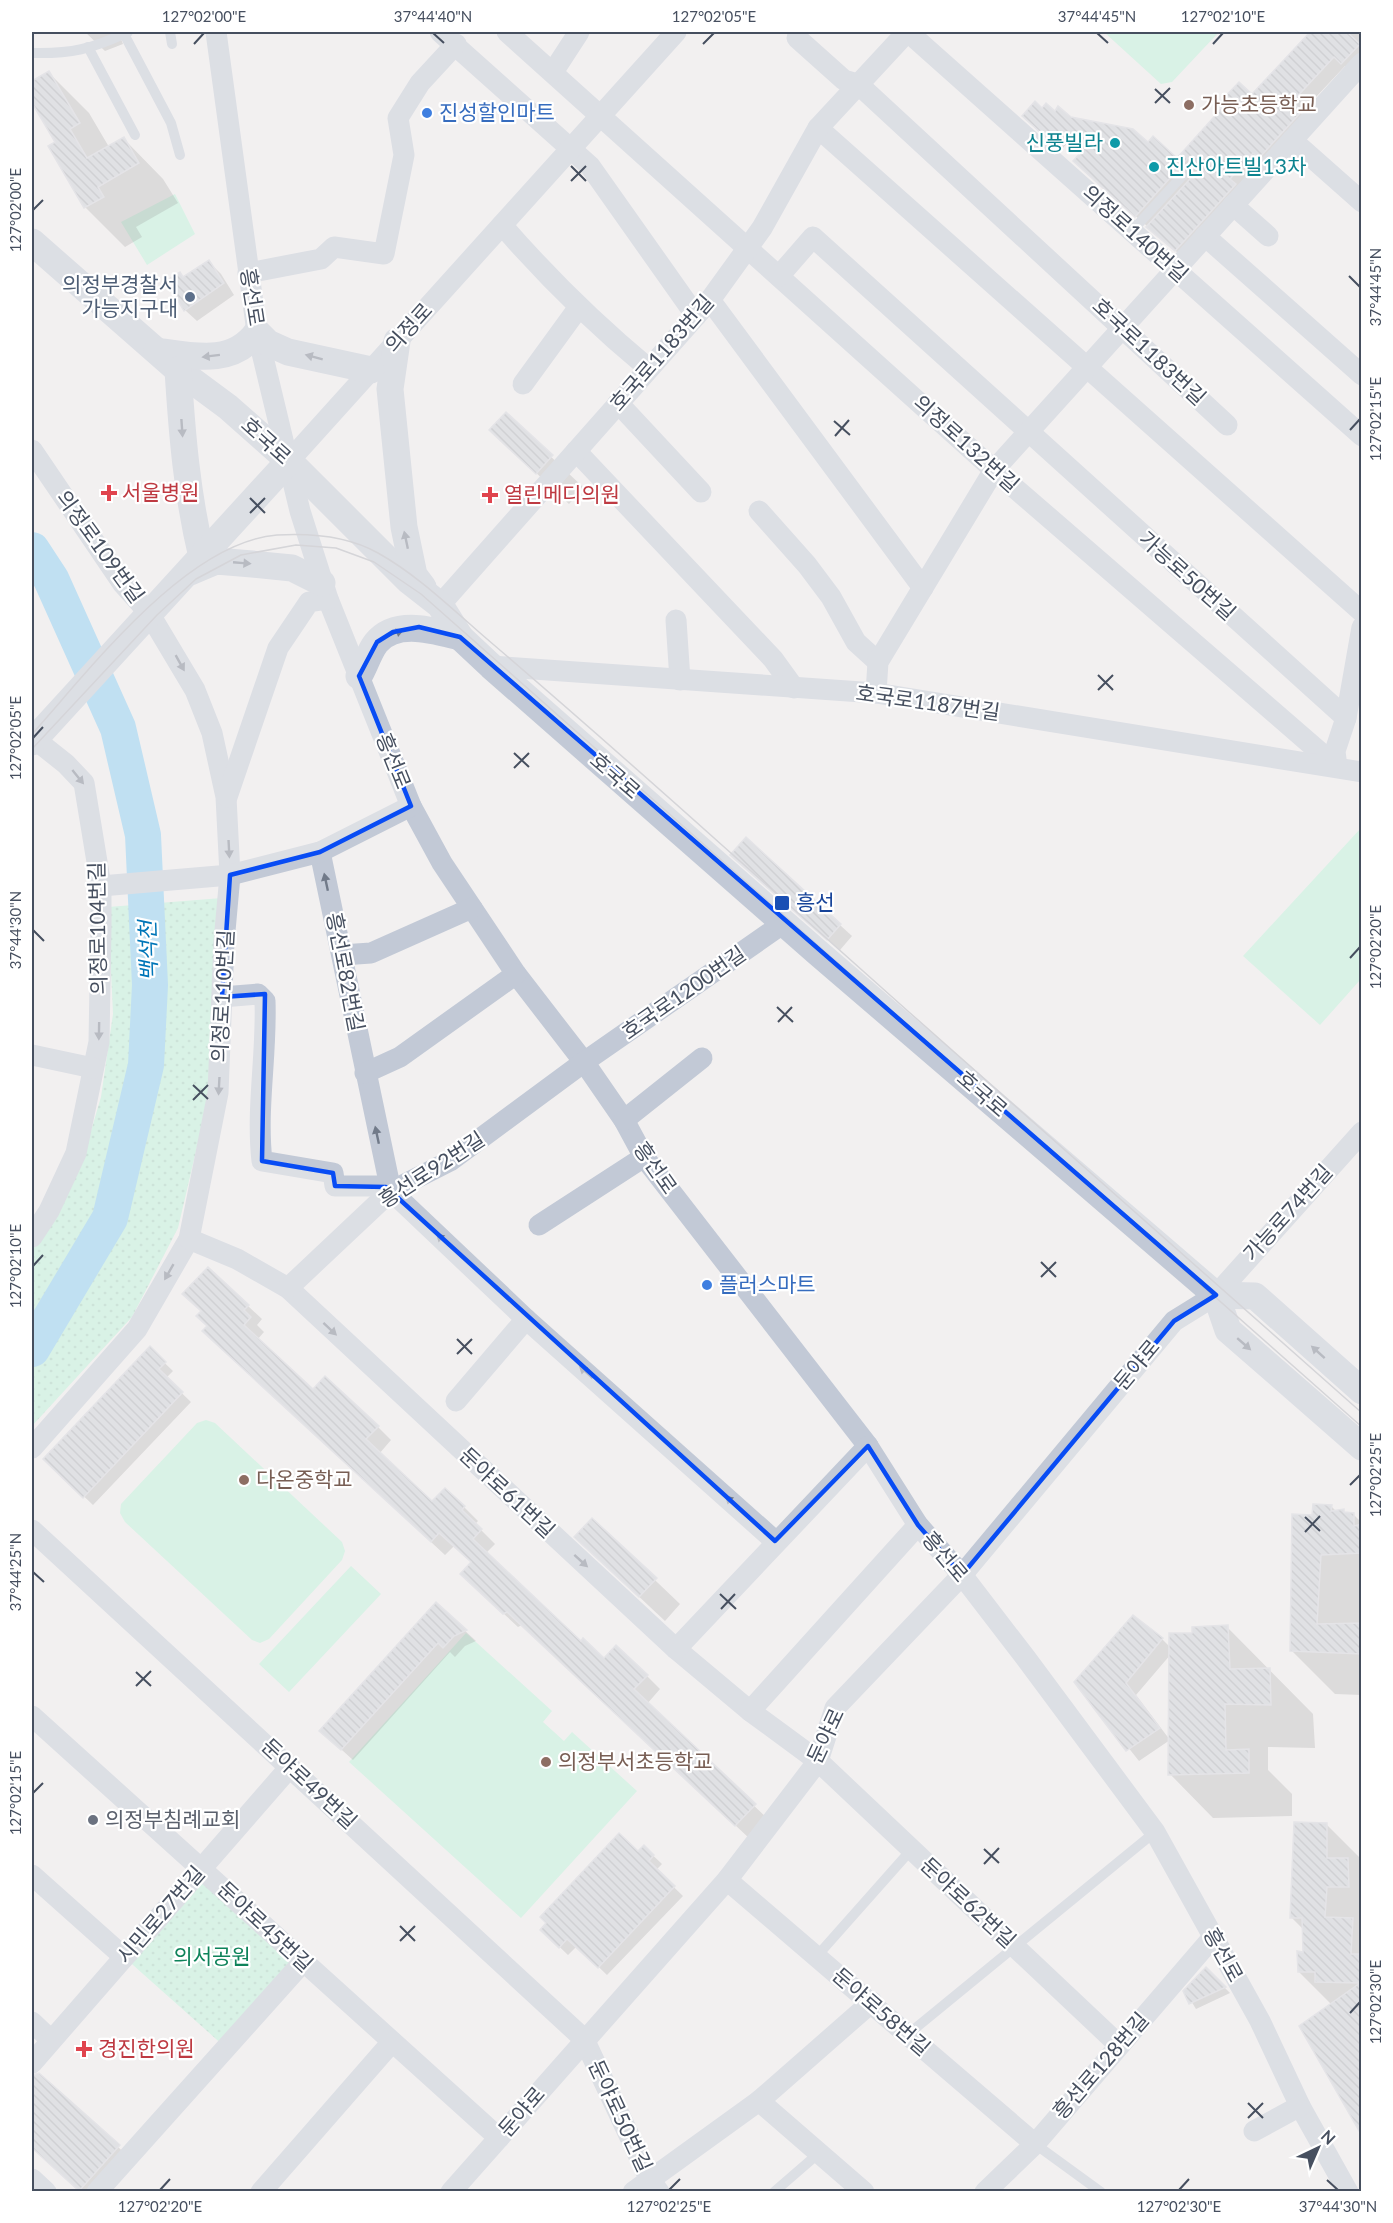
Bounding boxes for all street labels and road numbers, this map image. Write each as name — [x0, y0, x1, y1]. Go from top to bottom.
street label: 의정로140번길 — [1078, 179, 1194, 287]
street label: 흥선로 — [237, 266, 270, 327]
street label: 호국로1183번길 — [604, 289, 718, 415]
street label: 호국로1183번길 — [1088, 292, 1212, 410]
street label: 의정로 — [379, 297, 437, 357]
street label: 의정로132번길 — [909, 389, 1025, 497]
street label: 호국로 — [237, 411, 297, 469]
street label: 의정로109번길 — [52, 485, 150, 607]
street label: 가능로50번길 — [1135, 525, 1241, 625]
street label: 호국로1187번길 — [855, 679, 1002, 724]
street label: 흥선로 — [372, 729, 417, 792]
street label: 호국로 — [586, 746, 646, 803]
street label: 의정로104번길 — [83, 861, 110, 995]
street label: 흥선로82번길 — [323, 910, 370, 1033]
street label: 의정로110번길 — [206, 929, 237, 1063]
street label: 호국로1200번길 — [616, 940, 750, 1044]
street label: 호국로 — [953, 1064, 1013, 1121]
street label: 흥선로92번길 — [374, 1125, 489, 1212]
street label: 흥선로 — [629, 1136, 683, 1198]
street label: 가능로74번길 — [1237, 1159, 1337, 1265]
street label: 둔야로 — [1108, 1334, 1164, 1394]
street label: 둔야로61번길 — [455, 1442, 561, 1542]
street label: 흥선로 — [918, 1526, 974, 1586]
street label: 둔야로 — [801, 1704, 848, 1767]
street label: 둔야로49번길 — [257, 1733, 363, 1833]
street label: 둔야로62번길 — [916, 1852, 1022, 1952]
street label: 시민로27번길 — [111, 1860, 209, 1968]
street label: 둔야로45번길 — [213, 1876, 319, 1976]
street label: 흥선로 — [1199, 1923, 1249, 1986]
street label: 둔야로58번길 — [828, 1962, 936, 2060]
street label: 흥선로128번길 — [1047, 2007, 1153, 2123]
street label: 둔야로50번길 — [584, 2055, 658, 2175]
street label: 둔야로 — [492, 2081, 549, 2141]

